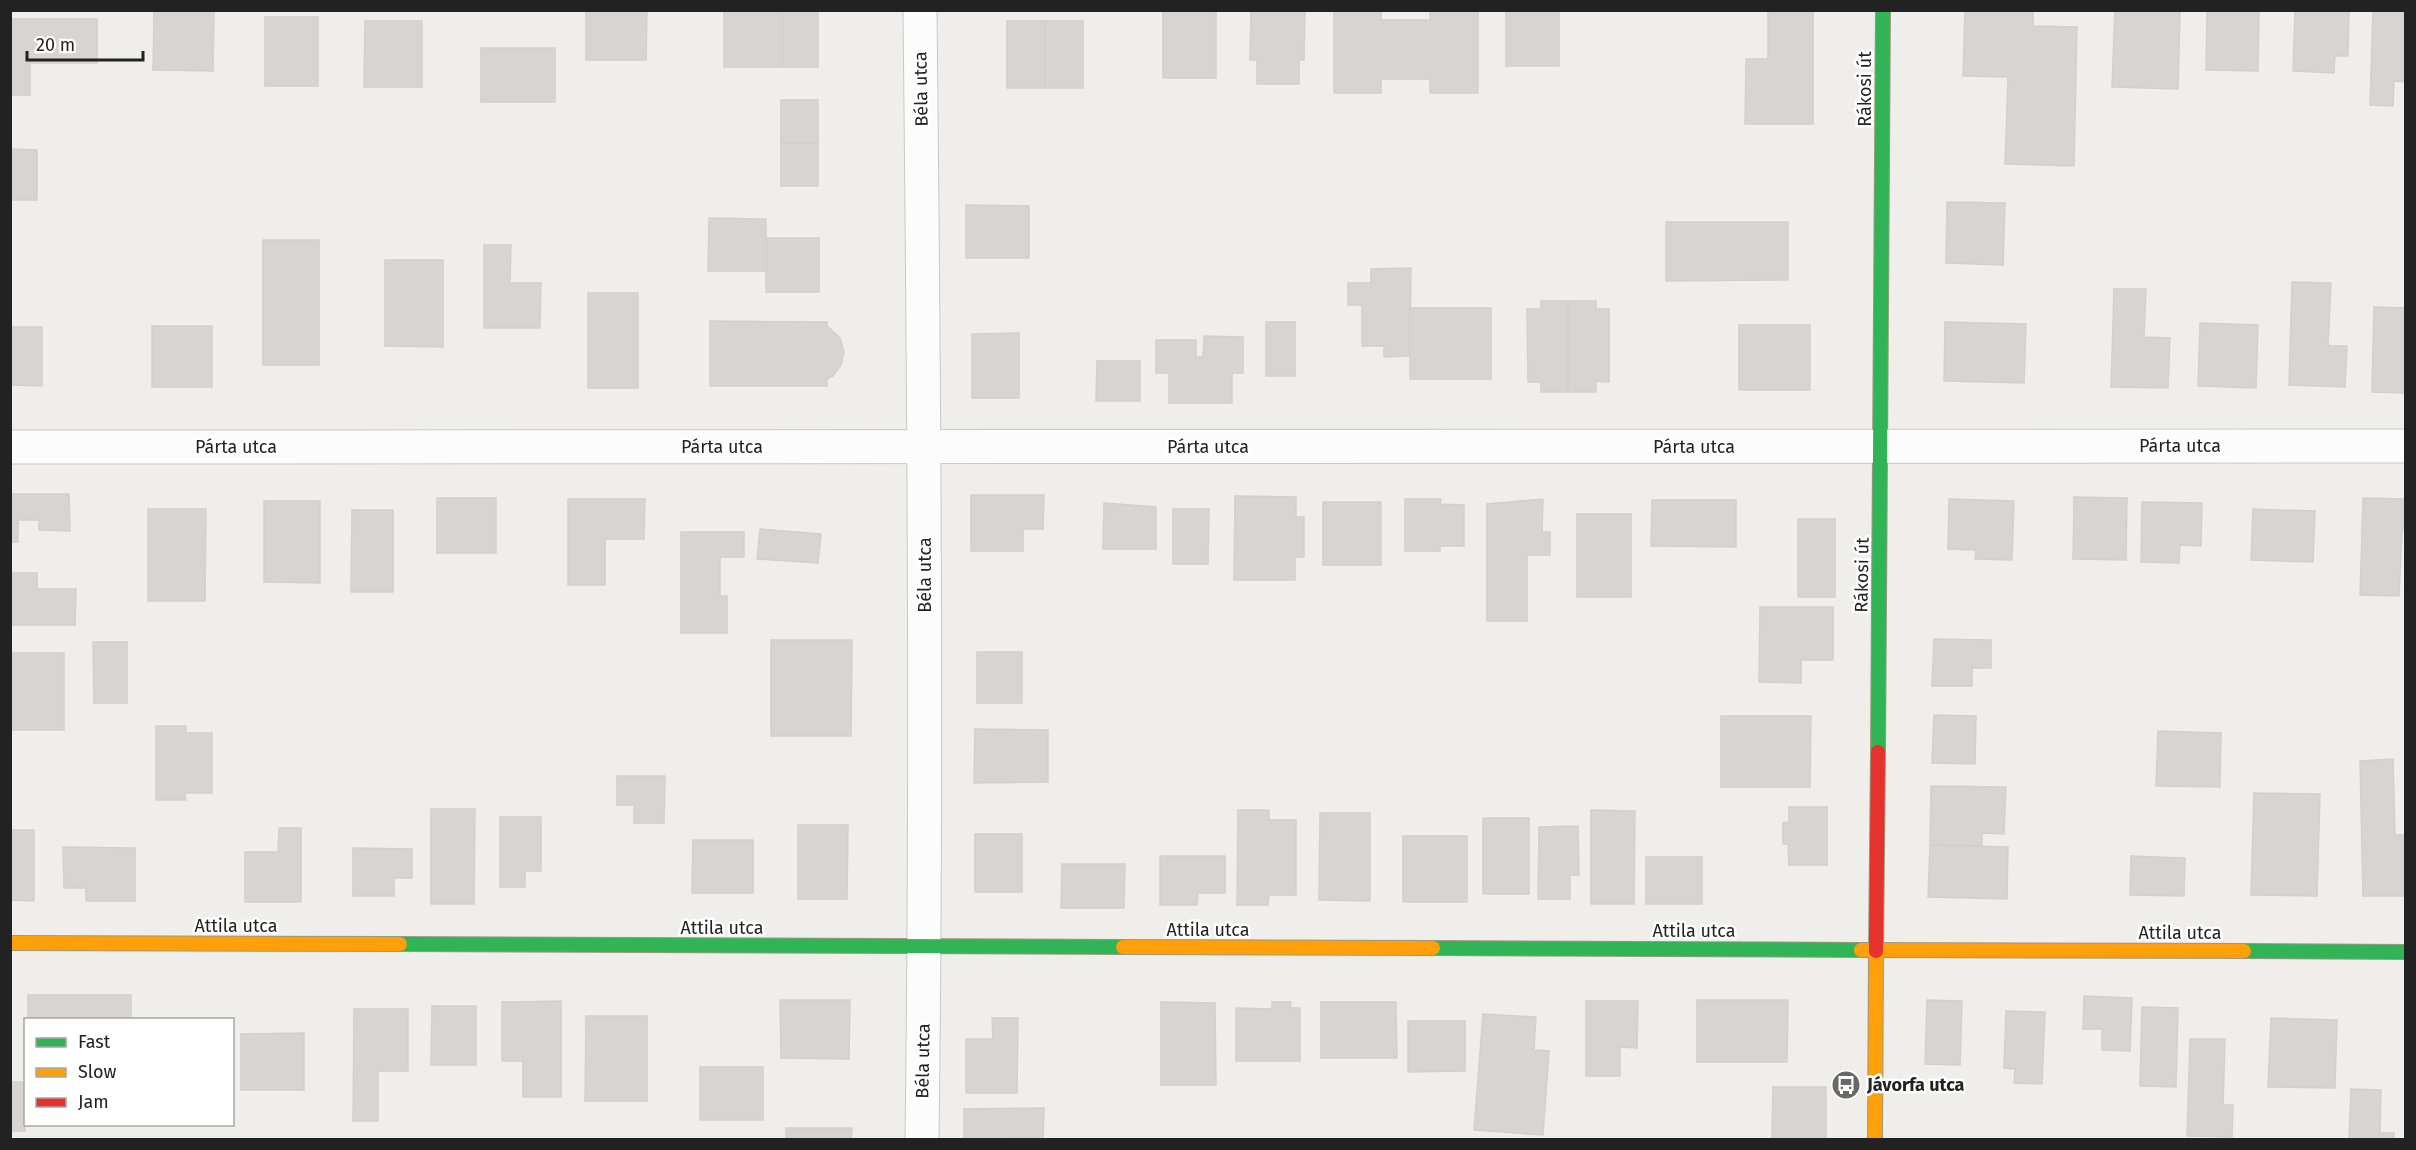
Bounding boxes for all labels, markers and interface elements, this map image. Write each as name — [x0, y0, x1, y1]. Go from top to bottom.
scale bar — [27, 24, 142, 62]
text: 20 m — [36, 34, 75, 56]
street label: Béla utca — [909, 51, 933, 127]
street label: Rákosi út — [1854, 51, 1876, 127]
street label: Párta utca — [2139, 435, 2221, 457]
street label: Párta utca — [195, 436, 277, 458]
street label: Párta utca — [681, 436, 763, 458]
street label: Párta utca — [1167, 436, 1249, 458]
street label: Párta utca — [1653, 436, 1735, 458]
street label: Béla utca — [914, 537, 936, 613]
street label: Rákosi út — [1850, 537, 1874, 613]
street label: Attila utca — [194, 915, 278, 937]
street label: Attila utca — [680, 917, 764, 939]
street label: Attila utca — [1166, 919, 1250, 941]
street label: Attila utca — [1652, 920, 1736, 942]
street label: Attila utca — [2138, 922, 2222, 944]
legend — [24, 1018, 234, 1126]
street label: Béla utca — [911, 1023, 935, 1099]
text: Fast — [78, 1031, 111, 1053]
text: Slow — [78, 1061, 117, 1083]
bus stop icon: Jávorfa utca — [1830, 1069, 1862, 1101]
place label: Jávorfa utca — [1866, 1074, 1965, 1096]
text: Jam — [78, 1091, 109, 1113]

